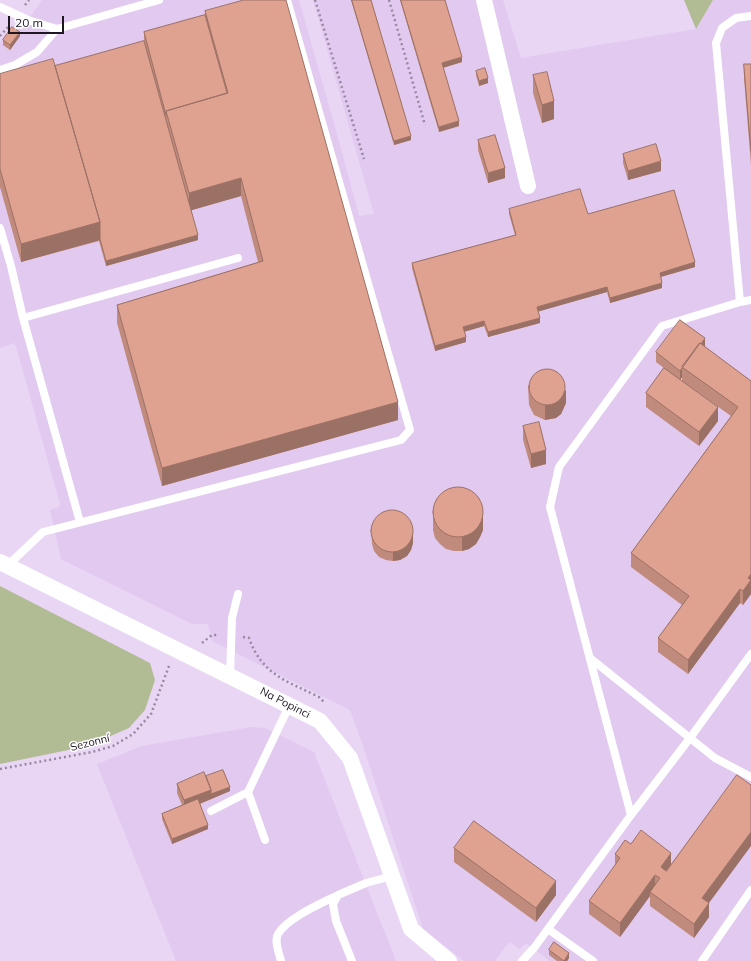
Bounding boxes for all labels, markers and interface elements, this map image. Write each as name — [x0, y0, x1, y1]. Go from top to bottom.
scale bar — [10, 8, 66, 34]
text: 20 m — [15, 15, 43, 30]
street label: Na Popinci — [258, 685, 312, 721]
street label: Sezonní — [69, 732, 111, 754]

